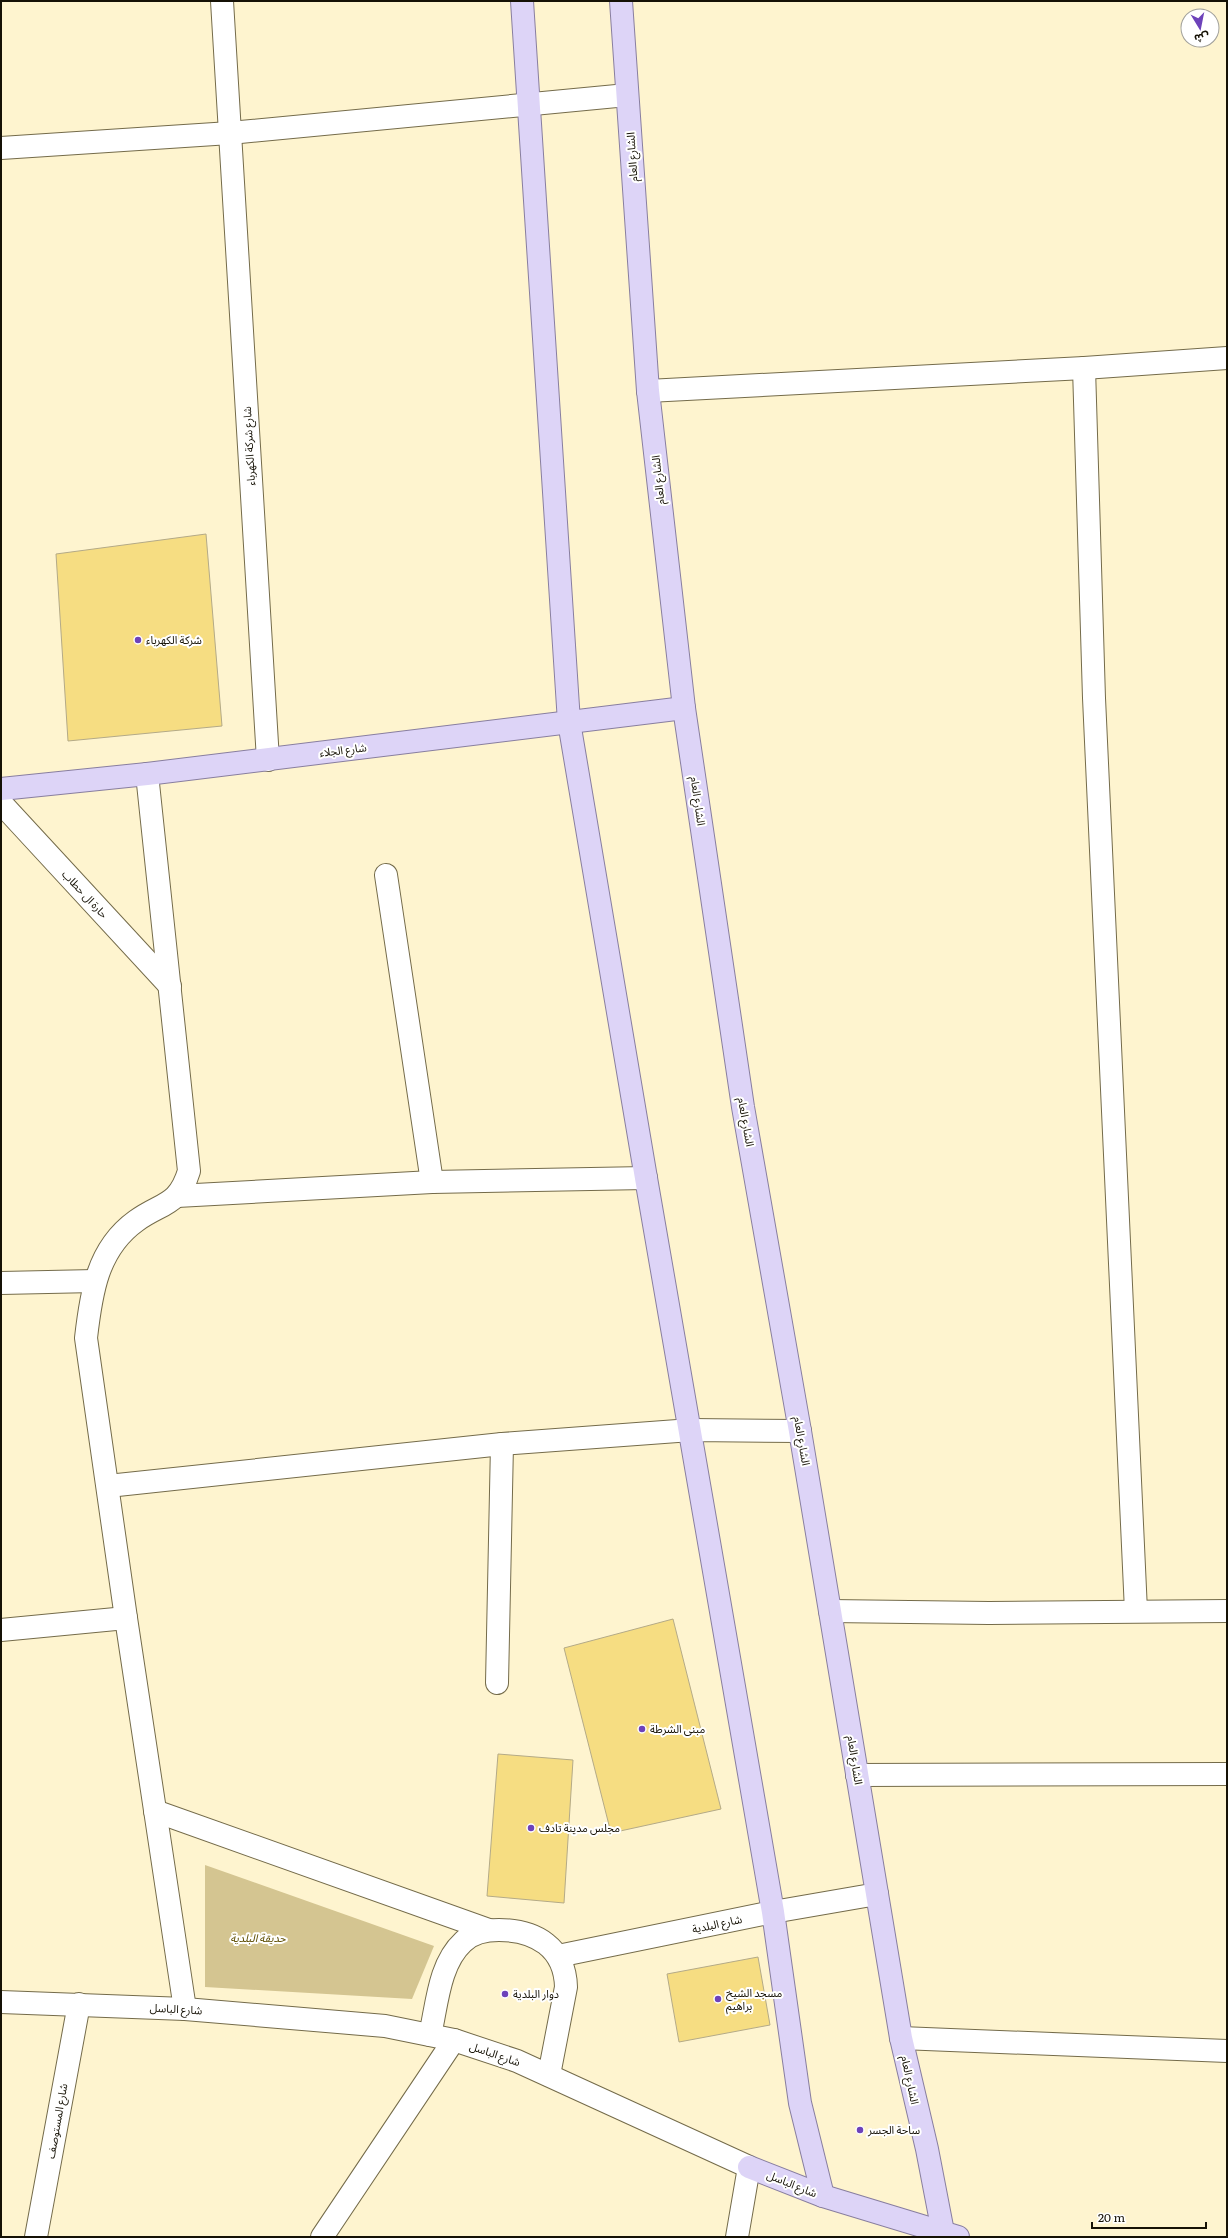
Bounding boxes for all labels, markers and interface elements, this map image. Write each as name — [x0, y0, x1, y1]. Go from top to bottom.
north arrow — [1180, 8, 1220, 48]
text: ش — [1193, 30, 1211, 48]
street label: الشارع العام — [621, 132, 642, 182]
street label: شارع شركة الكهرباء — [238, 405, 259, 486]
street label: الشارع العام — [646, 455, 669, 506]
place label: شركة الكهرباء — [146, 631, 202, 647]
marker: شركة الكهرباء — [133, 635, 143, 645]
street label: شارع الجلاء — [318, 738, 368, 761]
street label: الشارع العام — [687, 775, 710, 827]
street label: حارة ال حطاب — [59, 866, 113, 922]
street label: الشارع العام — [734, 1096, 759, 1148]
street label: الشارع العام — [790, 1415, 815, 1467]
place label: مبنى الشرطة — [650, 1720, 705, 1736]
marker: مبنى الشرطة — [637, 1724, 647, 1734]
street label: الشارع العام — [843, 1734, 868, 1786]
place label: مجلس مدينة تادف — [539, 1819, 620, 1835]
marker: مجلس مدينة تادف — [526, 1823, 536, 1833]
street label: شارع البلدية — [690, 1910, 744, 1937]
park label: حديقة البلدية — [230, 1929, 286, 1945]
place label: مسجد الشيخ براهيم — [726, 1984, 782, 2015]
place label: دوار البلدية — [513, 1985, 559, 2001]
marker: دوار البلدية — [500, 1989, 510, 1999]
marker: مسجد الشيخ براهيم — [713, 1994, 723, 2004]
street label: شارع الباسل — [149, 1999, 203, 2018]
street label: شارع الباسل — [467, 2037, 523, 2070]
street label: الشارع العام — [897, 2054, 924, 2106]
street label: شارع المستوصف — [42, 2082, 72, 2160]
place label: ساحة الجسر — [867, 2121, 920, 2137]
marker: ساحة الجسر — [855, 2125, 865, 2135]
street label: شارع الباسل — [765, 2166, 820, 2201]
scale bar — [1092, 2204, 1206, 2230]
text: 20 m — [1098, 2208, 1125, 2226]

